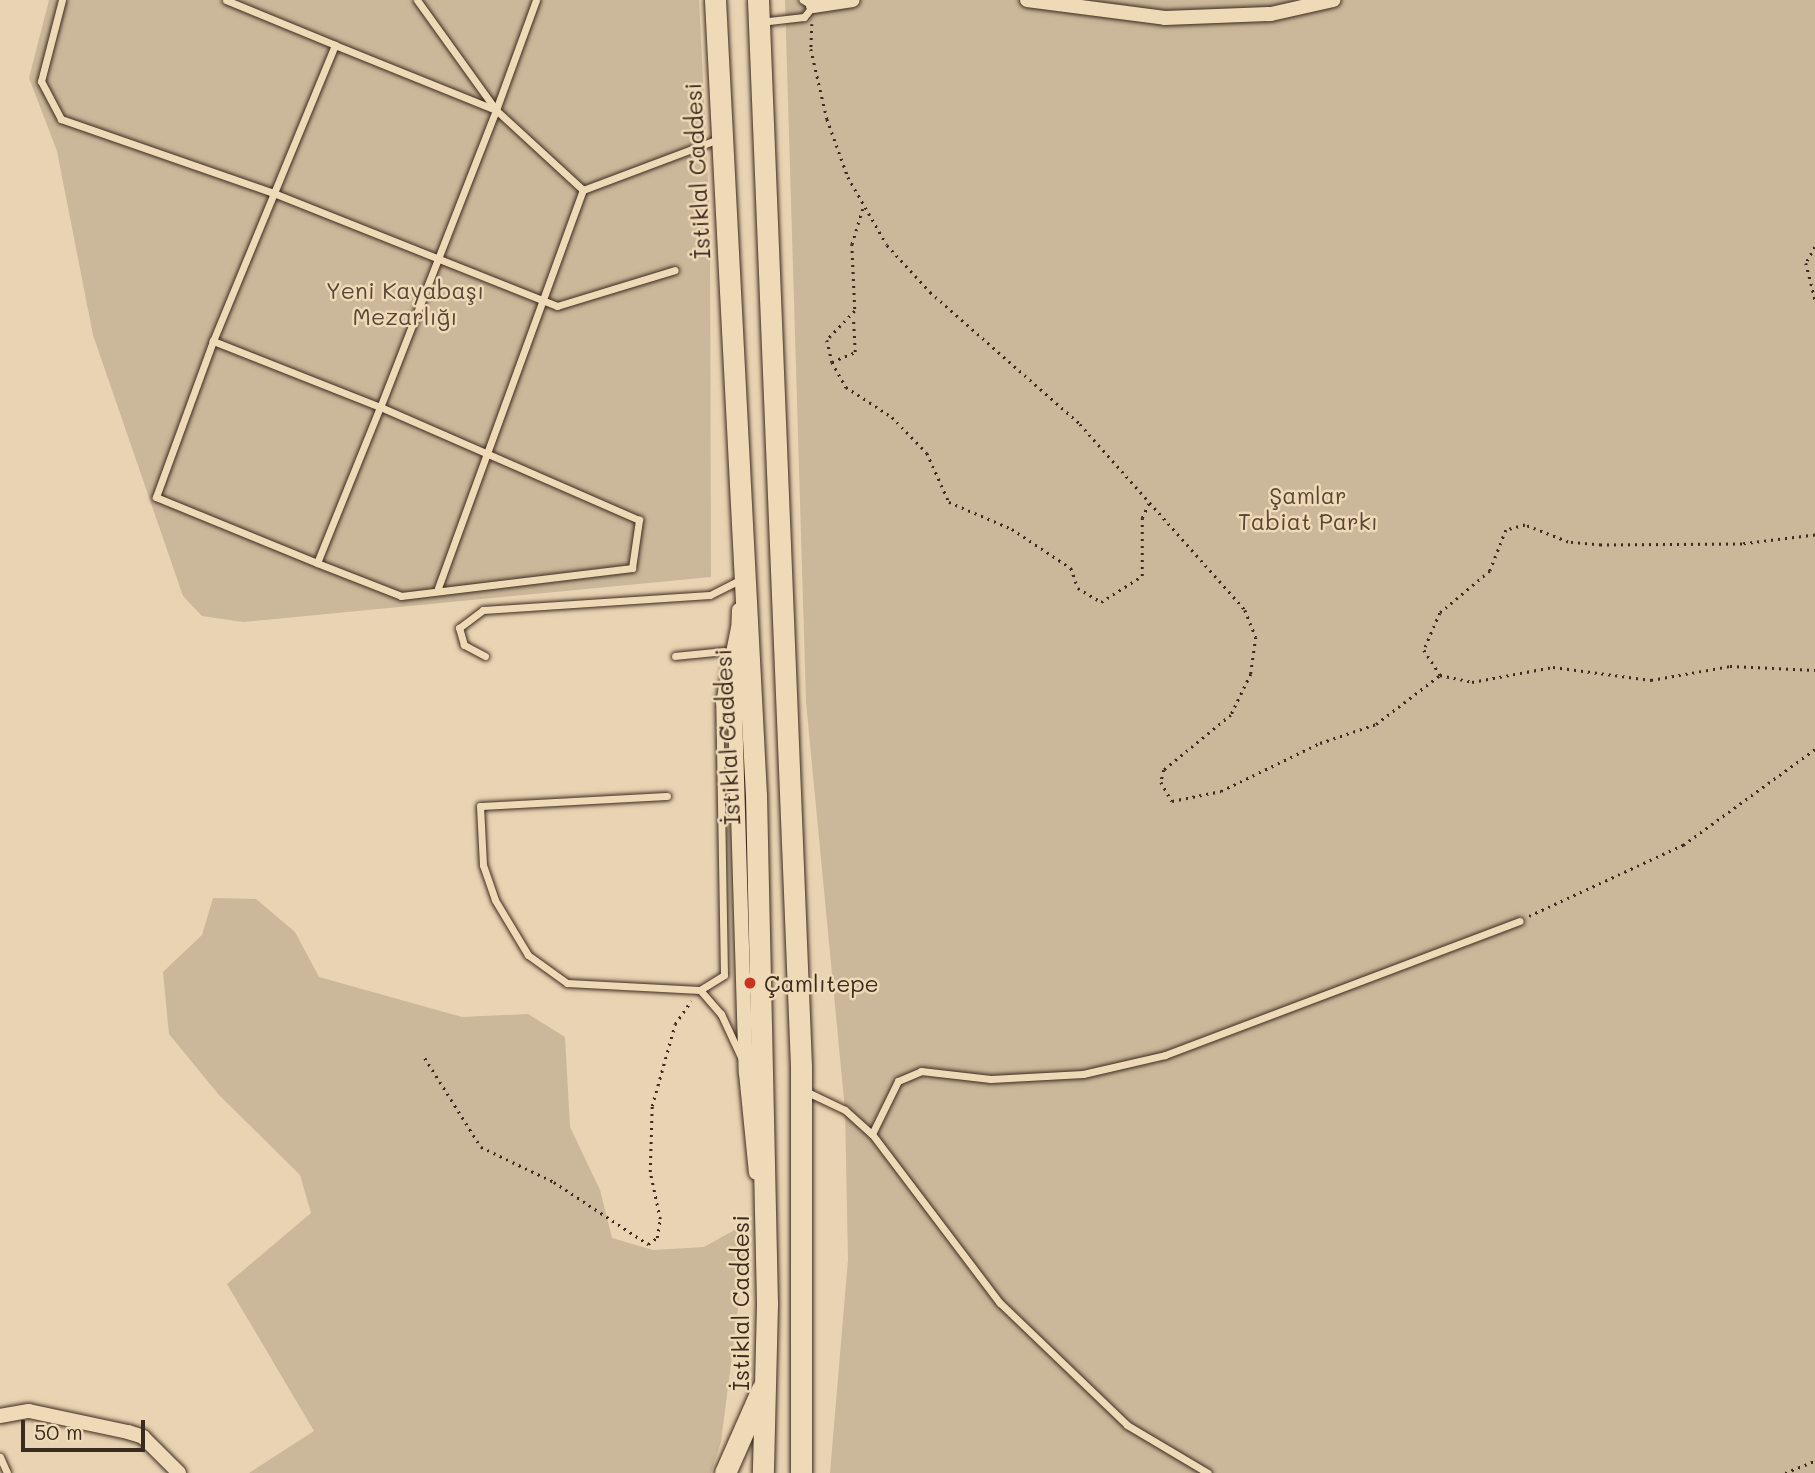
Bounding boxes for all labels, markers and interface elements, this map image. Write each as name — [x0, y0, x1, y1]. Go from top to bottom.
street label: İstiklal Caddesi — [679, 82, 715, 260]
park label: Yeni Kayabaşı Mezarlığı — [326, 276, 484, 330]
park label: Şamlar Tabiat Parkı — [1238, 481, 1378, 535]
street label: İstiklal Caddesi — [709, 648, 745, 826]
place label: Çamlıtepe — [764, 969, 879, 997]
marker: Çamlıtepe — [742, 975, 758, 991]
street label: İstiklal Caddesi — [726, 1215, 754, 1391]
scale bar — [24, 1406, 149, 1450]
text: 50 m — [34, 1418, 83, 1445]

